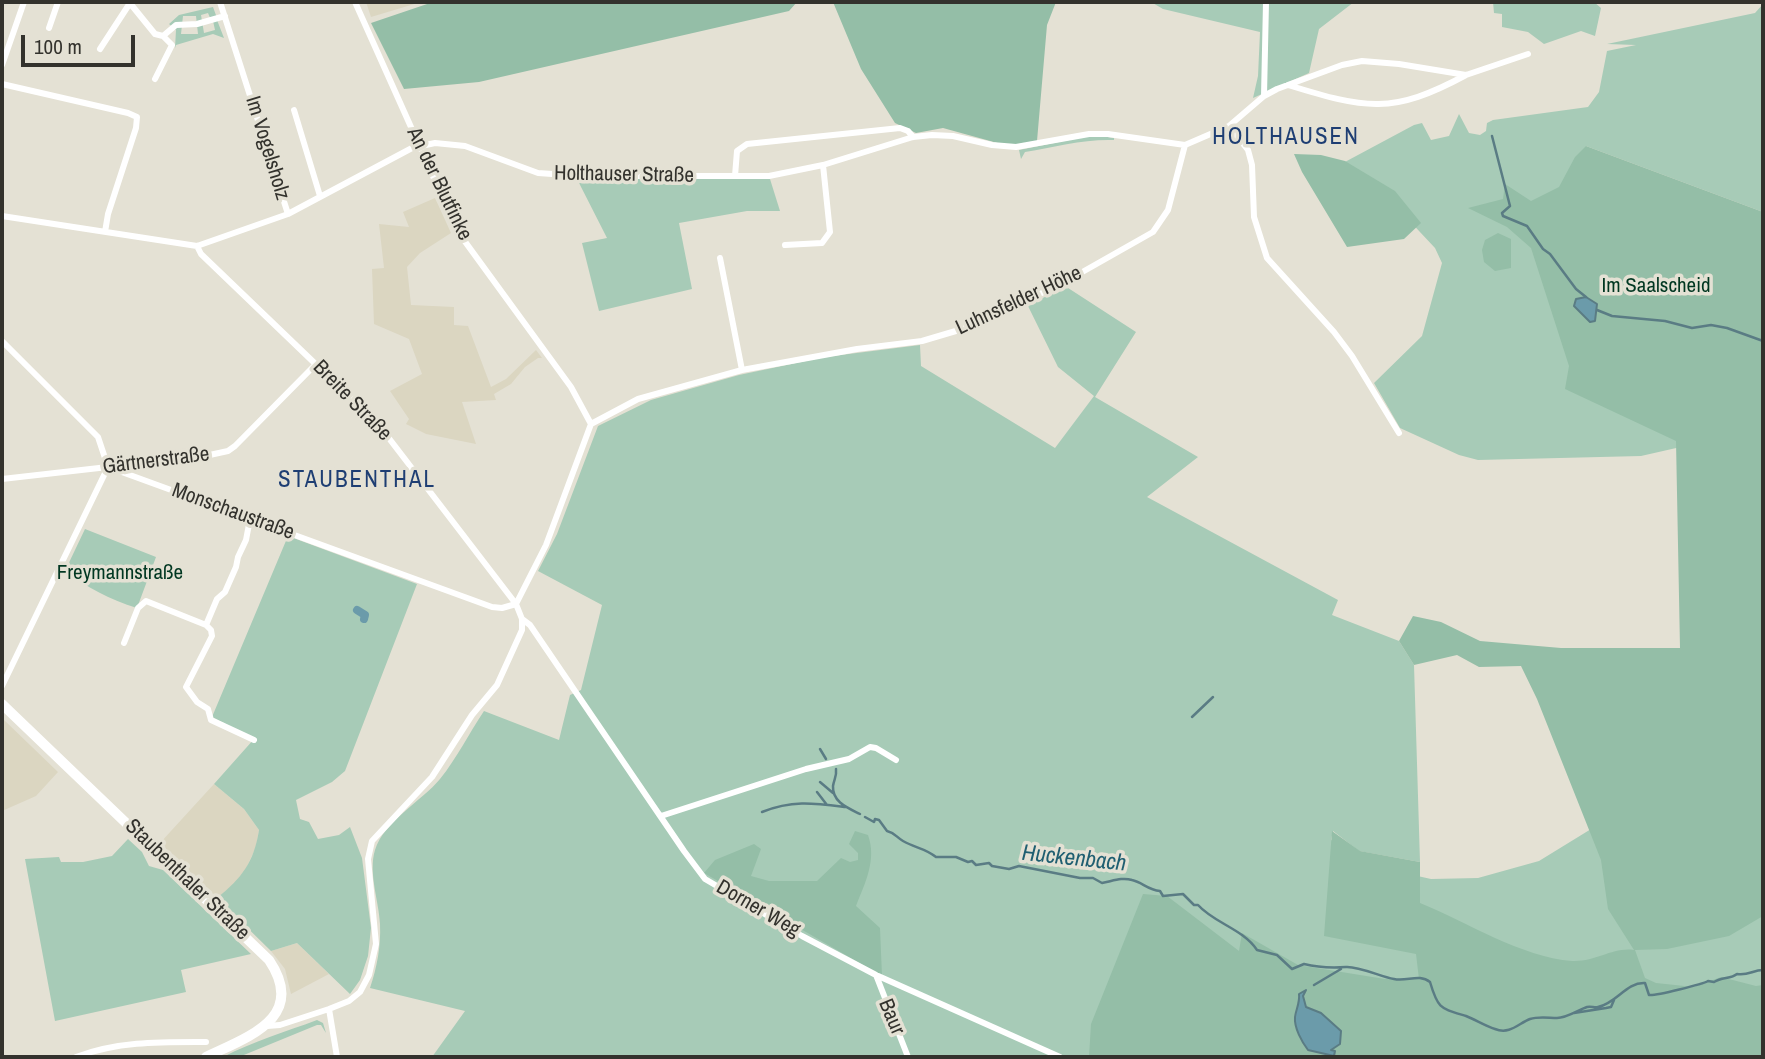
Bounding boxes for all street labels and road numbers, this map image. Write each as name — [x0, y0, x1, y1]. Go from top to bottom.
street label: Im Vogelsholz — [239, 93, 295, 203]
street label: An der Blutfinke — [401, 123, 477, 245]
street label: Holthauser Straße — [554, 161, 694, 189]
street label: Luhnsfelder Höhe — [952, 261, 1086, 341]
street label: Breite Straße — [307, 355, 397, 447]
street label: Gärtnerstraße — [101, 442, 211, 480]
street label: Monschaustraße — [168, 478, 298, 546]
street label: Staubenthaler Straße — [119, 814, 255, 946]
street label: Dorner Weg — [712, 875, 804, 943]
street label: Baur — [872, 995, 910, 1039]

